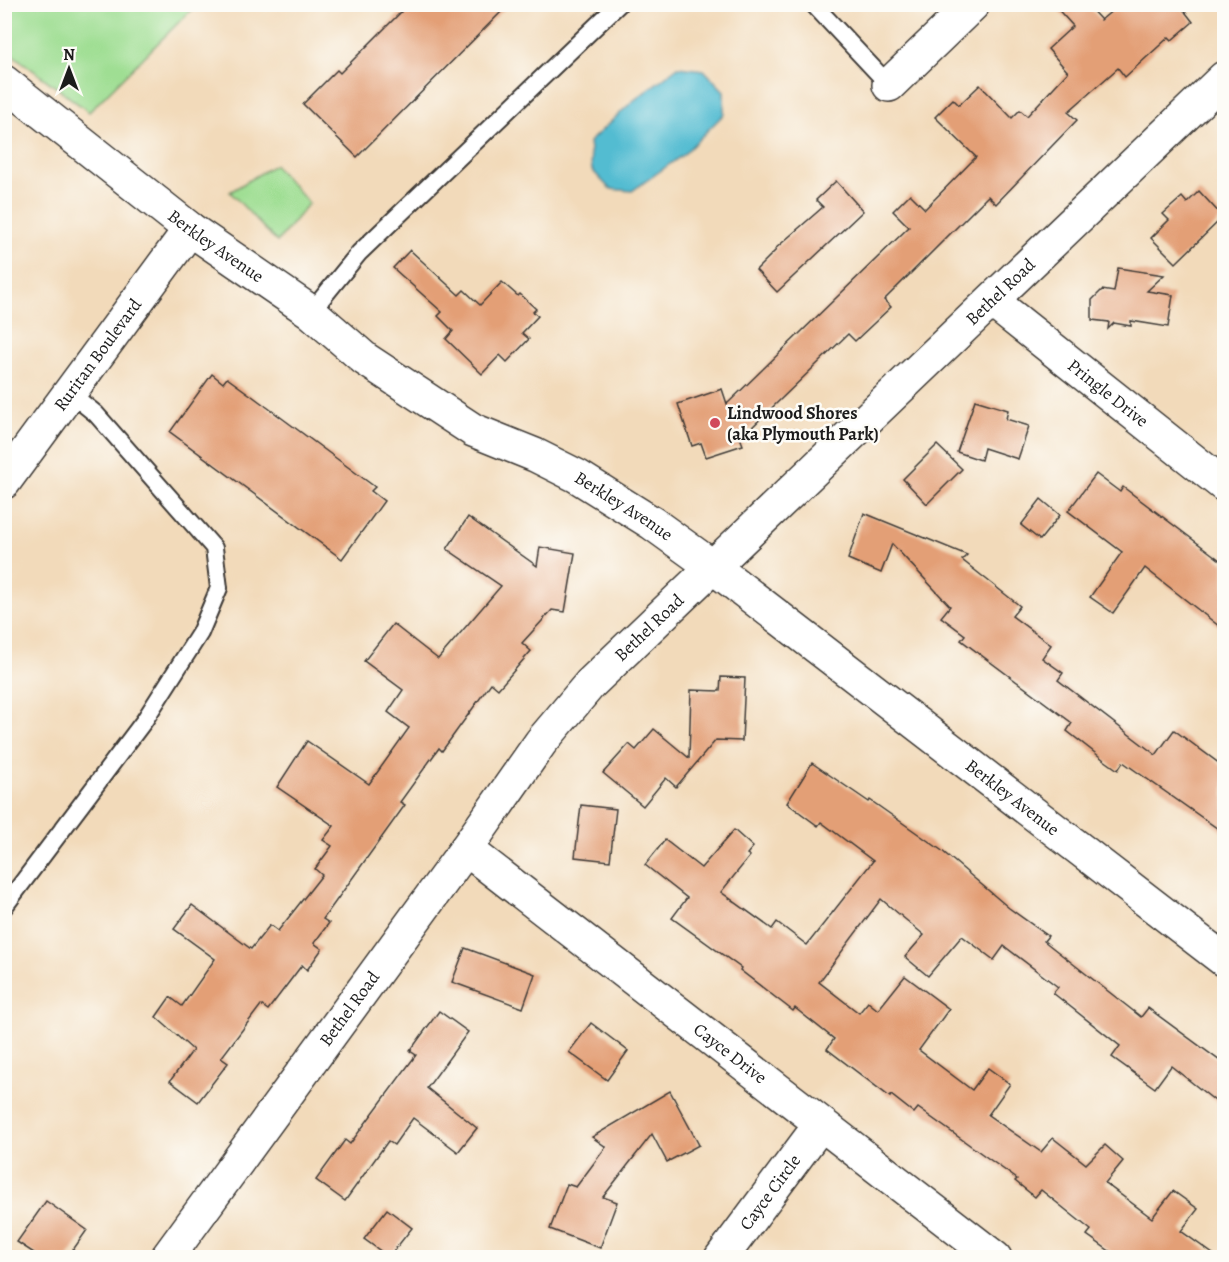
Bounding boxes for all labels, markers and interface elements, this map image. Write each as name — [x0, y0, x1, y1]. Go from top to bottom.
north arrow — [39, 39, 99, 99]
text: N — [63, 44, 75, 66]
street label: Berkley Avenue — [163, 204, 269, 288]
street label: Bethel Road — [960, 252, 1041, 331]
street label: Ruritan Boulevard — [48, 293, 147, 416]
street label: Pringle Drive — [1062, 353, 1153, 433]
place label: Lindwood Shores (aka Plymouth Park) — [727, 401, 879, 446]
marker: Lindwood Shores (aka Plymouth Park) — [708, 416, 722, 430]
street label: Berkley Avenue — [570, 466, 678, 546]
street label: Bethel Road — [609, 588, 689, 667]
street label: Berkley Avenue — [961, 754, 1064, 841]
street label: Bethel Road — [314, 966, 385, 1051]
street label: Cayce Drive — [689, 1017, 772, 1089]
street label: Cayce Circle — [734, 1149, 806, 1235]

